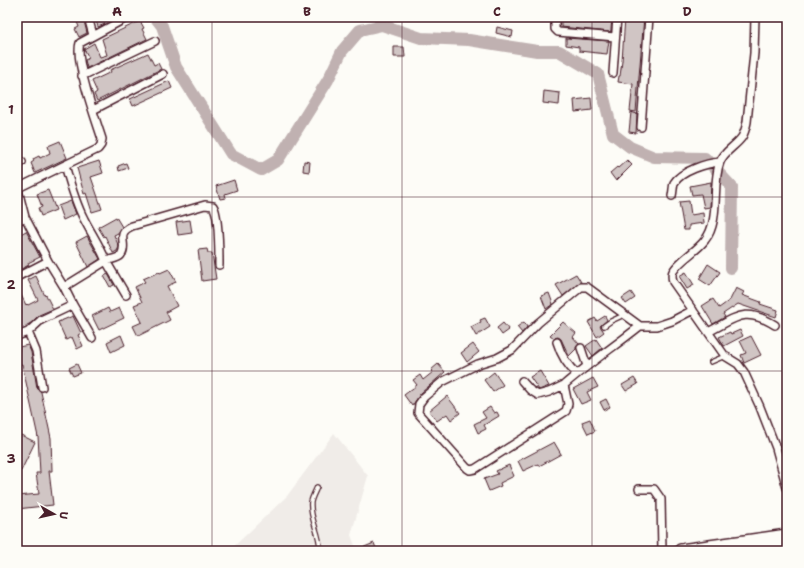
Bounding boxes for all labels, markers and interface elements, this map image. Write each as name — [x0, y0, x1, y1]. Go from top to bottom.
text: A — [112, 3, 122, 20]
text: B — [303, 3, 311, 20]
text: C — [493, 3, 501, 20]
text: D — [682, 3, 692, 20]
text: 1 — [8, 101, 14, 118]
text: 2 — [6, 276, 16, 293]
text: 3 — [6, 450, 16, 467]
north arrow — [34, 494, 74, 534]
text: U — [55, 511, 71, 520]

